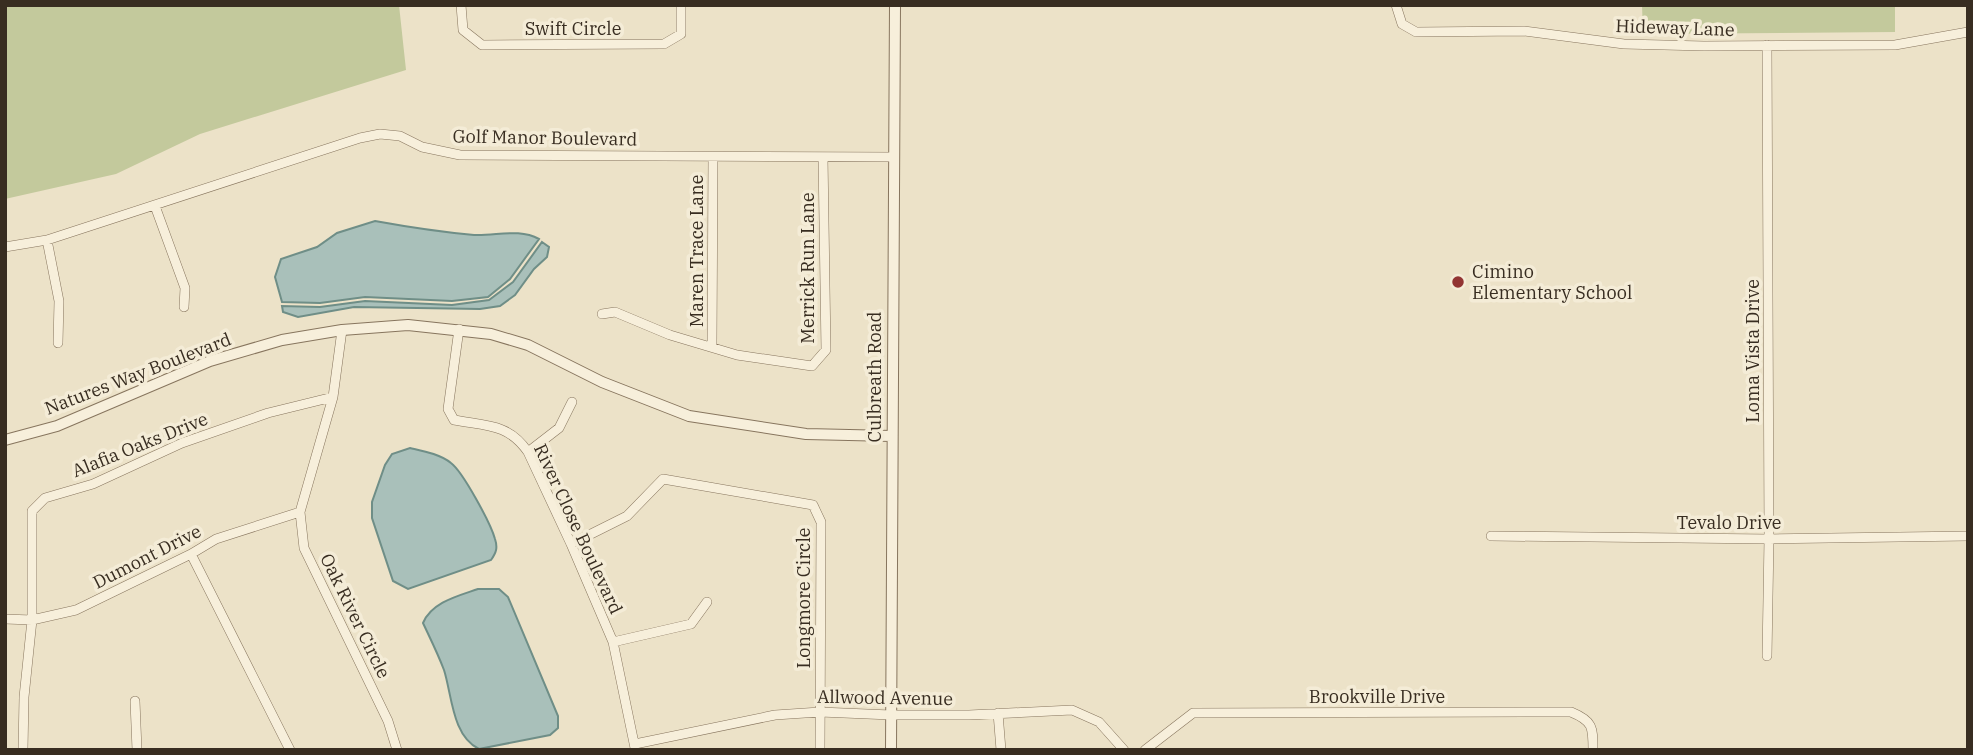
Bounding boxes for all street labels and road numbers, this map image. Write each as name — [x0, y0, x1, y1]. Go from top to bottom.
street label: Hideway Lane — [1615, 14, 1735, 41]
street label: Swift Circle — [525, 17, 621, 40]
street label: Golf Manor Boulevard — [452, 124, 638, 151]
street label: Maren Trace Lane — [685, 175, 708, 327]
street label: Merrick Run Lane — [796, 192, 819, 344]
street label: Loma Vista Drive — [1741, 279, 1764, 423]
street label: Culbreath Road — [863, 311, 886, 443]
street label: Natures Way Boulevard — [41, 327, 234, 420]
street label: Alafia Oaks Drive — [69, 407, 211, 482]
street label: River Close Boulevard — [529, 440, 628, 618]
street label: Tevalo Drive — [1677, 511, 1781, 534]
street label: Dumont Drive — [89, 519, 205, 594]
street label: Longmore Circle — [792, 528, 815, 668]
street label: Oak River Circle — [315, 550, 396, 682]
street label: Allwood Avenue — [817, 685, 953, 710]
street label: Brookville Drive — [1309, 685, 1445, 708]

